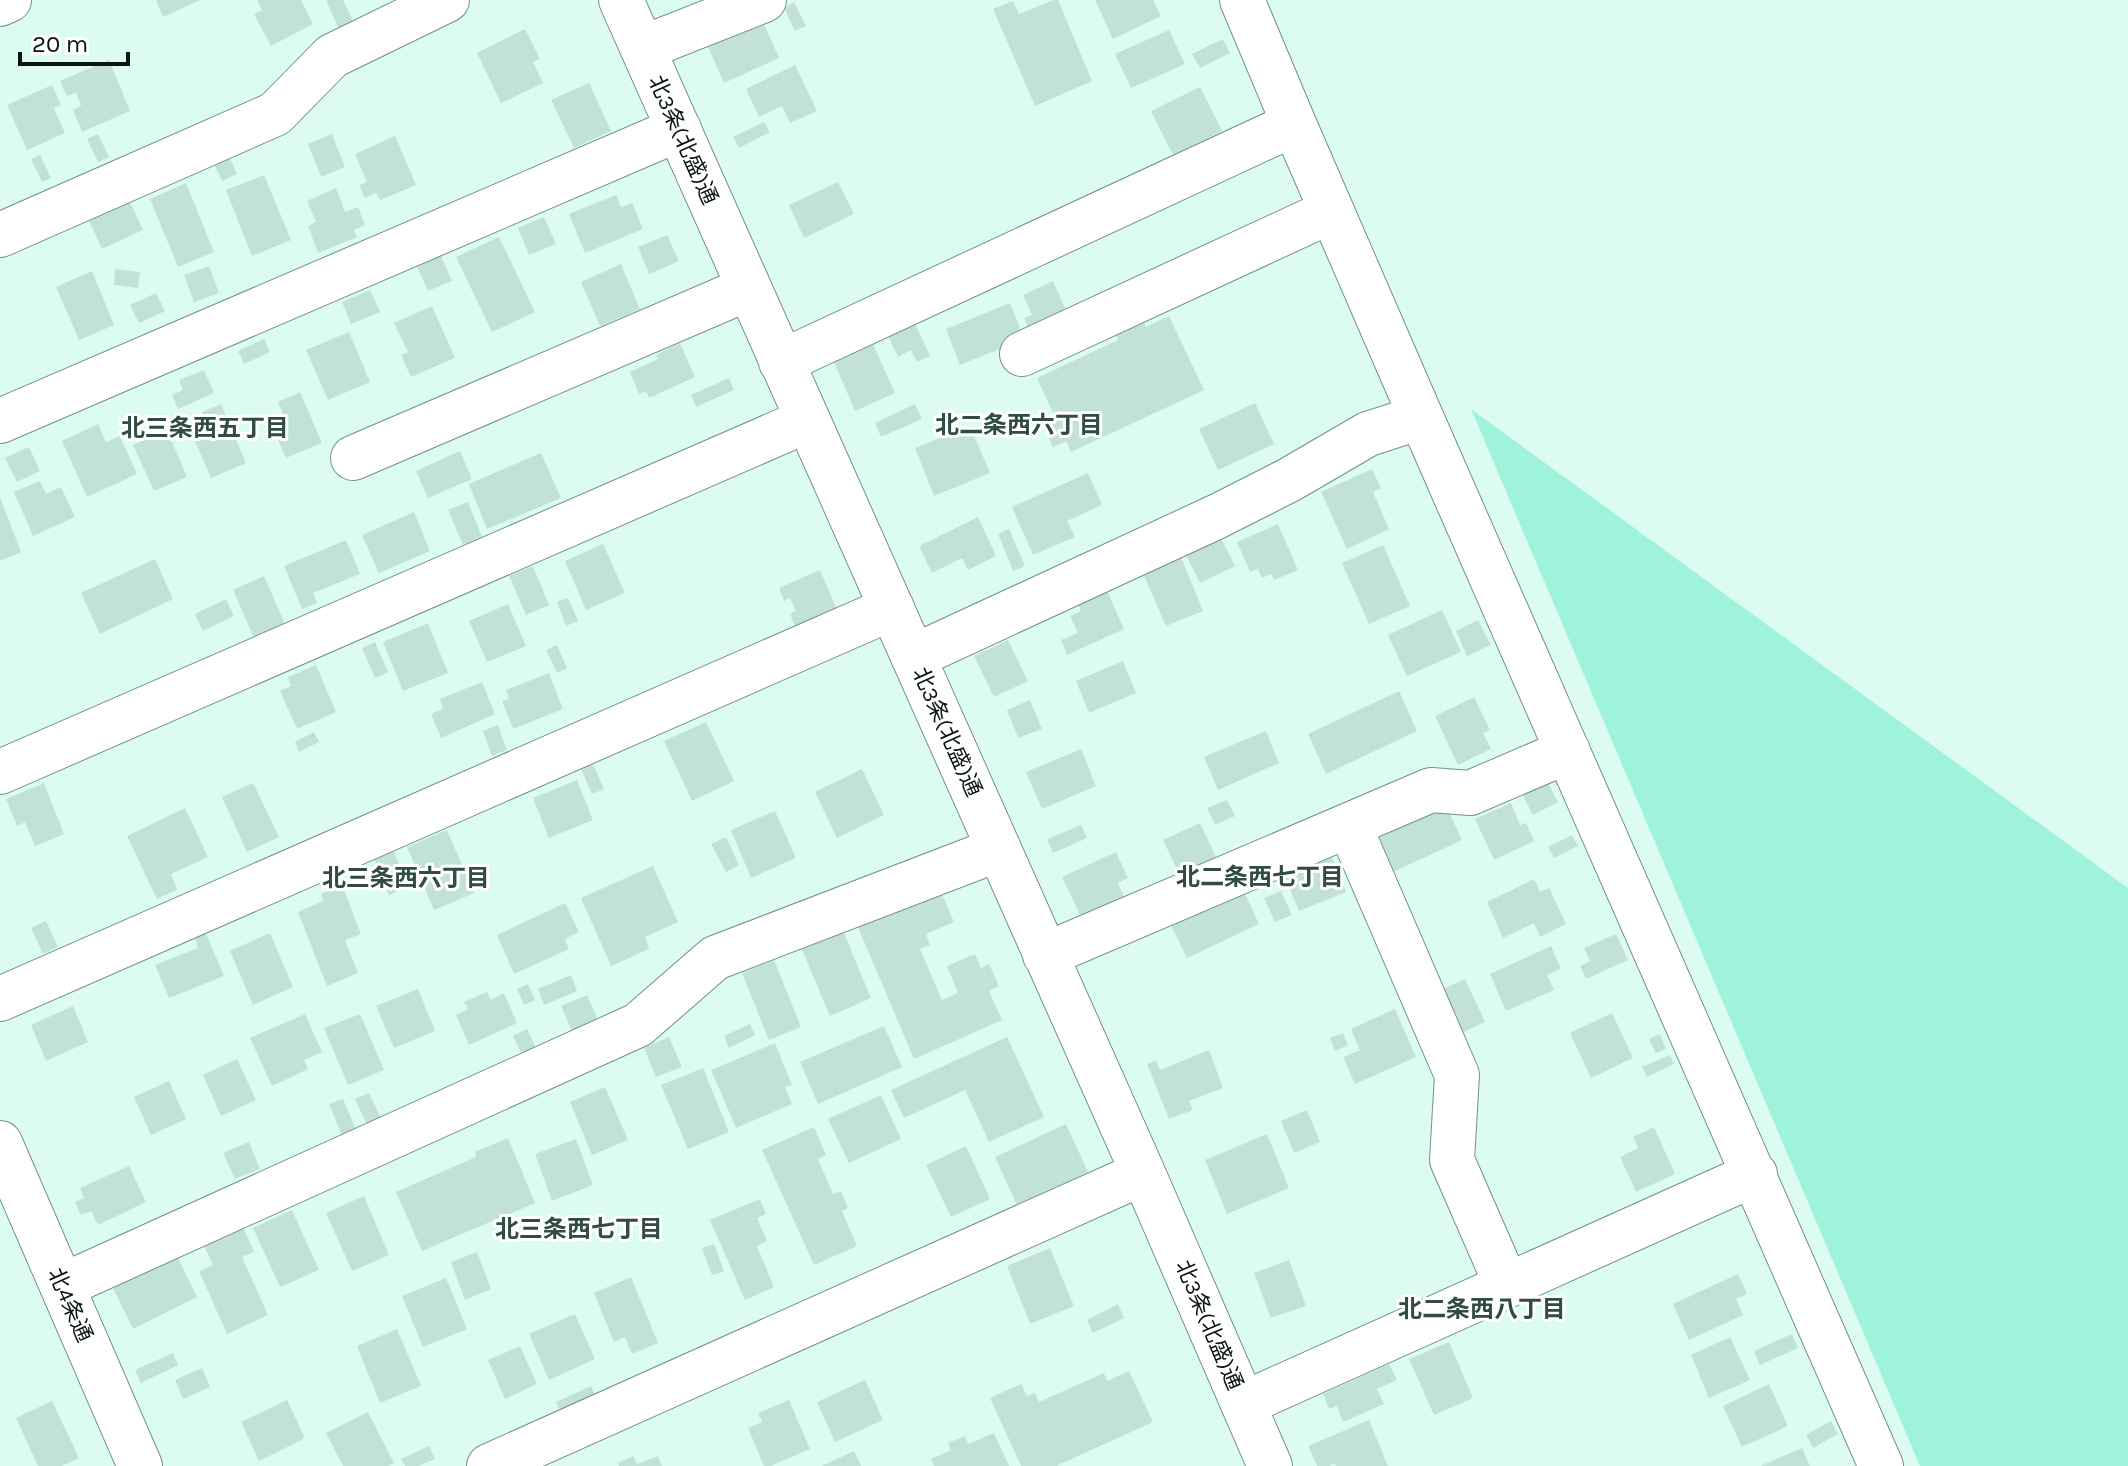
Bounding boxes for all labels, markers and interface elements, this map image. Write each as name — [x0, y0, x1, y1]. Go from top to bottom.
scale bar — [20, 16, 128, 66]
text: 20 m — [32, 30, 88, 58]
street label: 北3条(北盛)通 — [643, 71, 723, 209]
district label: 北二条西六丁目 — [935, 411, 1103, 439]
district label: 北三条西五丁目 — [121, 414, 289, 442]
street label: 北3条(北盛)通 — [907, 663, 987, 801]
district label: 北二条西七丁目 — [1176, 863, 1344, 891]
district label: 北三条西六丁目 — [322, 864, 490, 892]
district label: 北三条西七丁目 — [495, 1215, 663, 1243]
street label: 北3条(北盛)通 — [1170, 1256, 1248, 1394]
street label: 北4条通 — [42, 1264, 98, 1346]
district label: 北二条西八丁目 — [1398, 1295, 1566, 1323]

